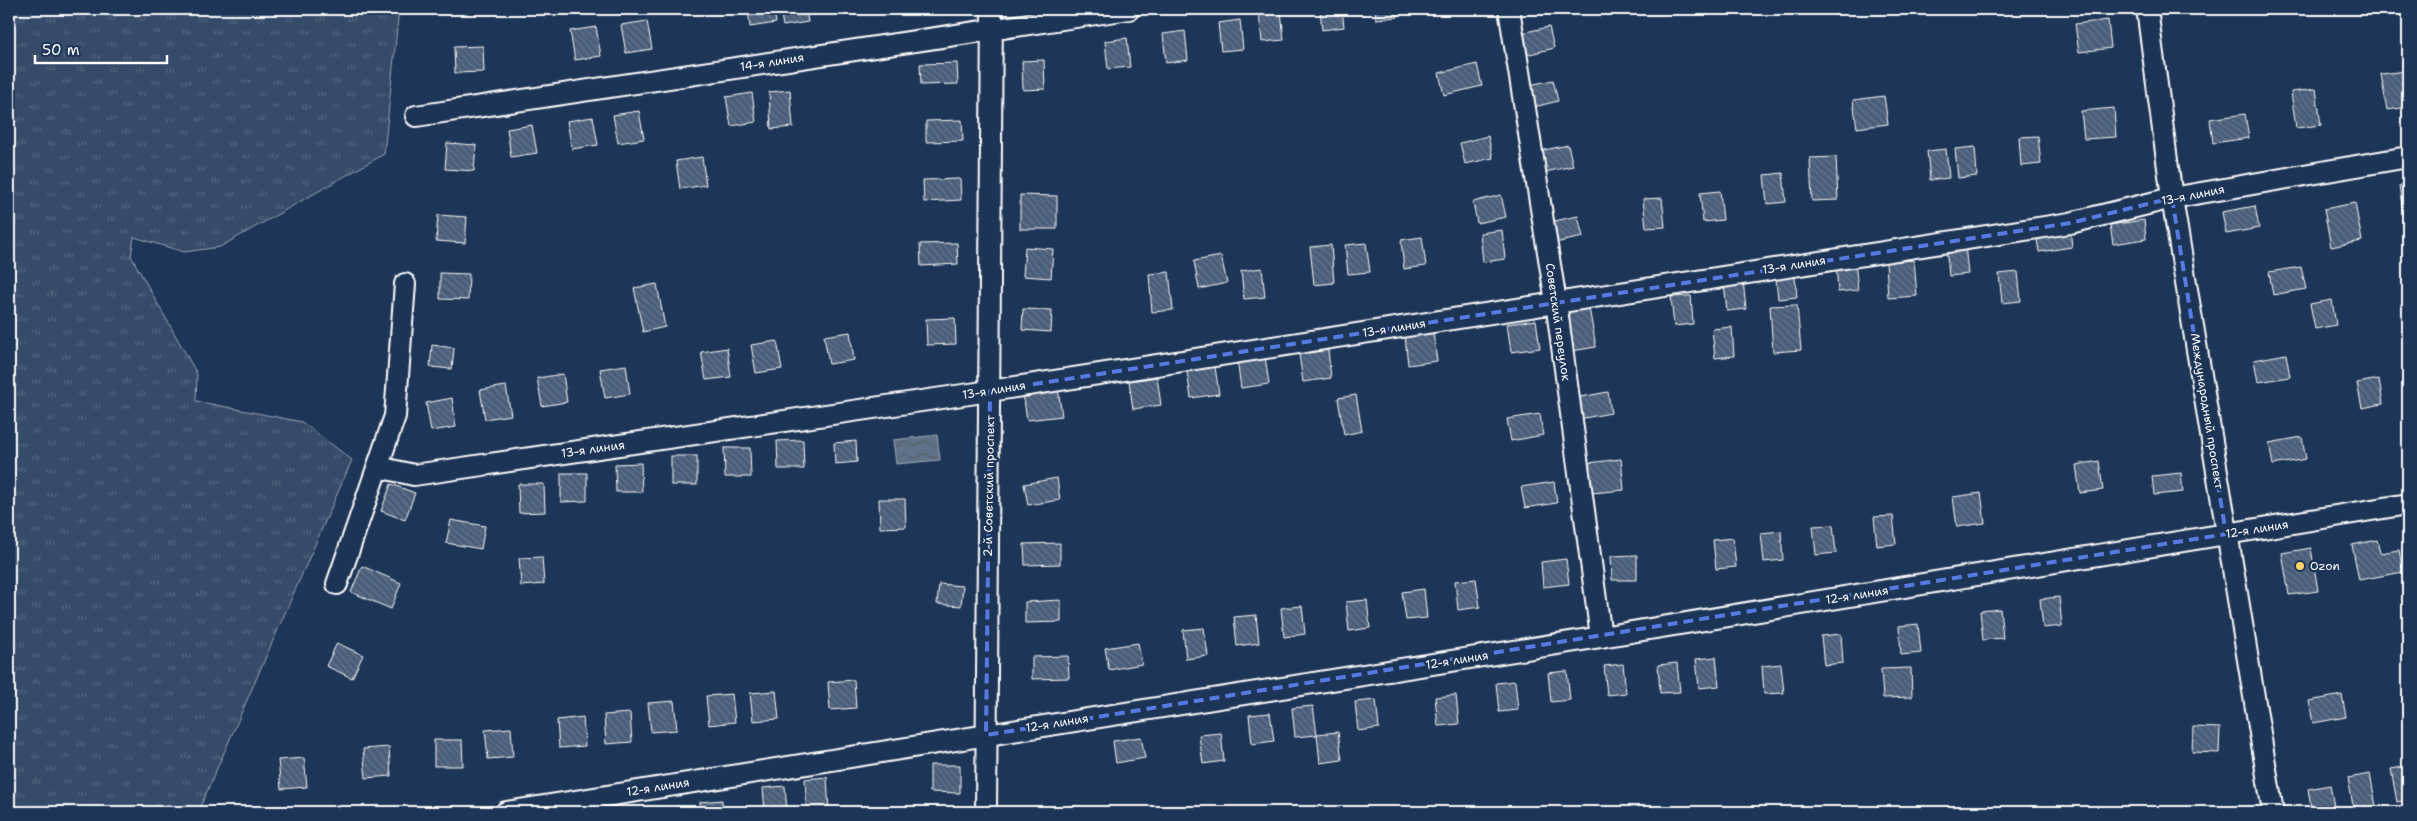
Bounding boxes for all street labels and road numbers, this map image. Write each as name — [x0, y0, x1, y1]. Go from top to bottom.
street label: 14-я линия — [739, 49, 805, 75]
street label: 13-я линия — [2160, 181, 2226, 209]
street label: 13-я линия — [1761, 252, 1827, 278]
street label: Советский переулок — [1542, 262, 1574, 383]
street label: 13-я линия — [1361, 315, 1427, 341]
street label: Международный проспект — [2187, 332, 2227, 491]
street label: 13-я линия — [961, 377, 1027, 403]
street label: 2-й Советский проспект — [980, 414, 998, 557]
street label: 13-я линия — [560, 437, 626, 461]
street label: 12-я линия — [2224, 516, 2290, 542]
street label: 12-я линия — [1824, 582, 1890, 608]
street label: 12-я линия — [1424, 647, 1490, 673]
street label: 12-я линия — [1024, 710, 1090, 736]
street label: 12-я линия — [625, 774, 691, 800]

